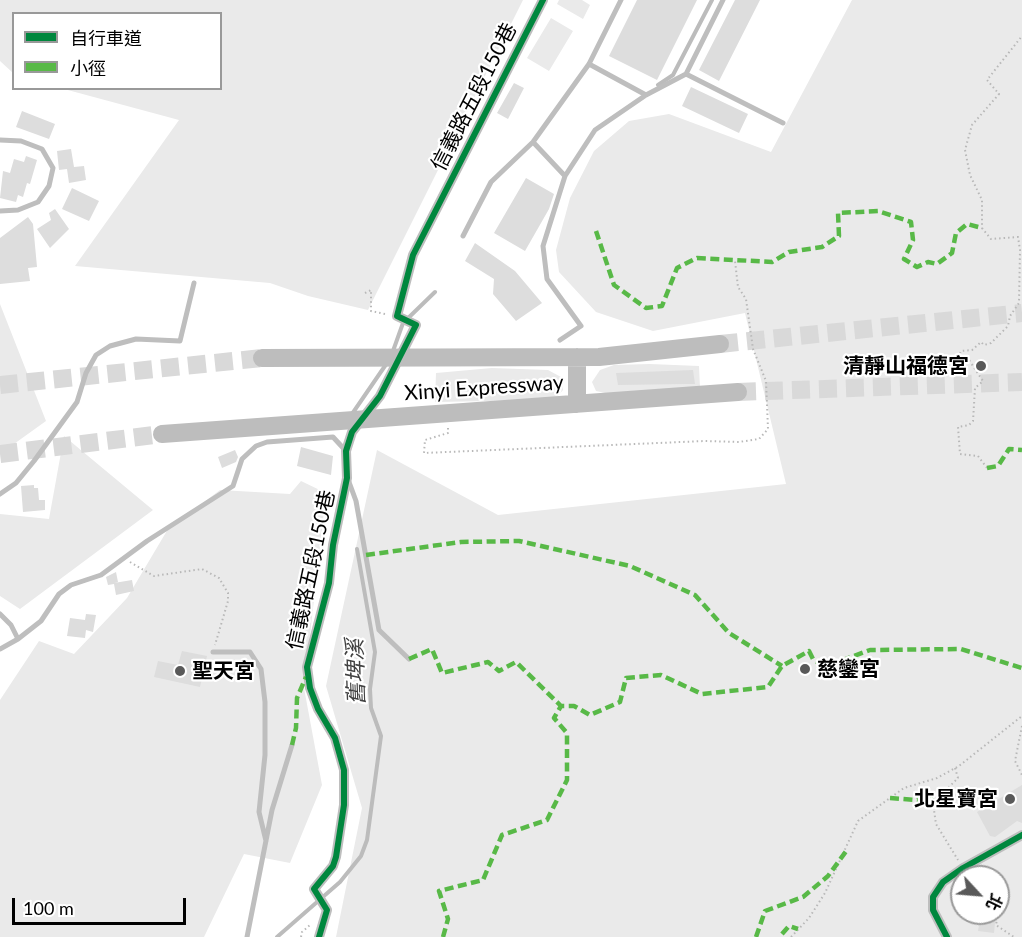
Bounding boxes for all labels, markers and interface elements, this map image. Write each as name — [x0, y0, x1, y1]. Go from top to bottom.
legend — [12, 12, 222, 90]
street label: 信義路五段150巷 — [426, 19, 522, 175]
text: 自行車道 — [70, 27, 142, 49]
text: 小徑 — [70, 57, 106, 79]
place label: 清靜山福德宮 — [843, 353, 969, 379]
marker: 清靜山福德宮 — [974, 359, 988, 373]
street label: Xinyi Expressway — [404, 370, 564, 406]
street label: 信義路五段150巷 — [282, 488, 340, 652]
water label: 舊埤溪 — [342, 639, 370, 705]
place label: 慈鑾宮 — [817, 656, 880, 682]
place label: 聖天宮 — [192, 658, 255, 684]
marker: 慈鑾宮 — [798, 662, 812, 676]
marker: 聖天宮 — [173, 664, 187, 678]
place label: 北星寶宮 — [914, 786, 998, 812]
marker: 北星寶宮 — [1003, 792, 1017, 806]
north arrow — [950, 865, 1010, 925]
scale bar — [15, 886, 189, 924]
text: 北 — [983, 891, 1007, 914]
text: 100 m — [23, 897, 74, 919]

